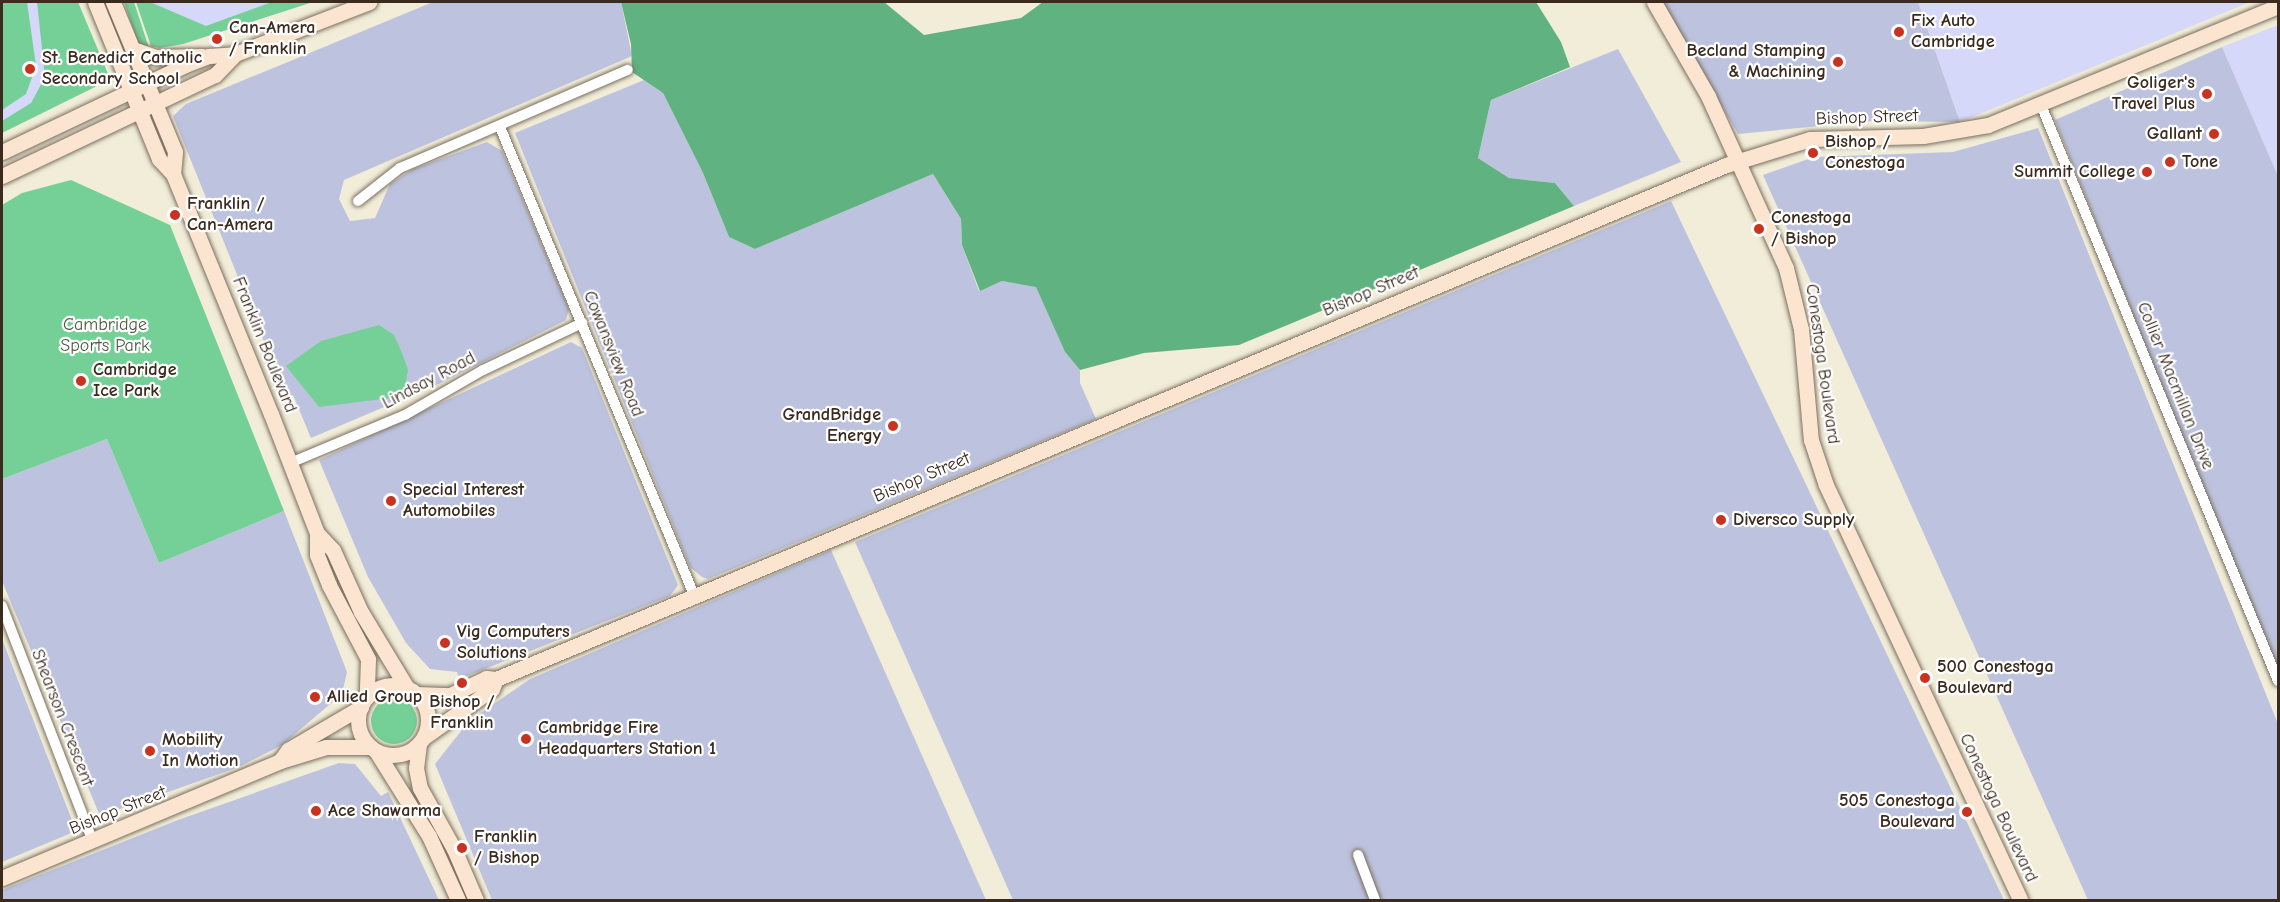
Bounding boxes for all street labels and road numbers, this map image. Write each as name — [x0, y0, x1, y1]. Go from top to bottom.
street label: Bishop Street — [1815, 105, 1919, 131]
street label: Bishop Street — [1320, 262, 1422, 322]
street label: Franklin Boulevard — [227, 274, 301, 416]
street label: Conestoga Boulevard — [1800, 283, 1844, 445]
street label: Cowansview Road — [578, 288, 648, 420]
street label: Collier Macmillan Drive — [2132, 299, 2218, 473]
street label: Lindsay Road — [379, 347, 479, 415]
street label: Bishop Street — [871, 448, 973, 508]
street label: Shearson Crescent — [26, 646, 98, 790]
street label: Conestoga Boulevard — [1954, 730, 2042, 886]
street label: Bishop Street — [66, 782, 170, 840]

